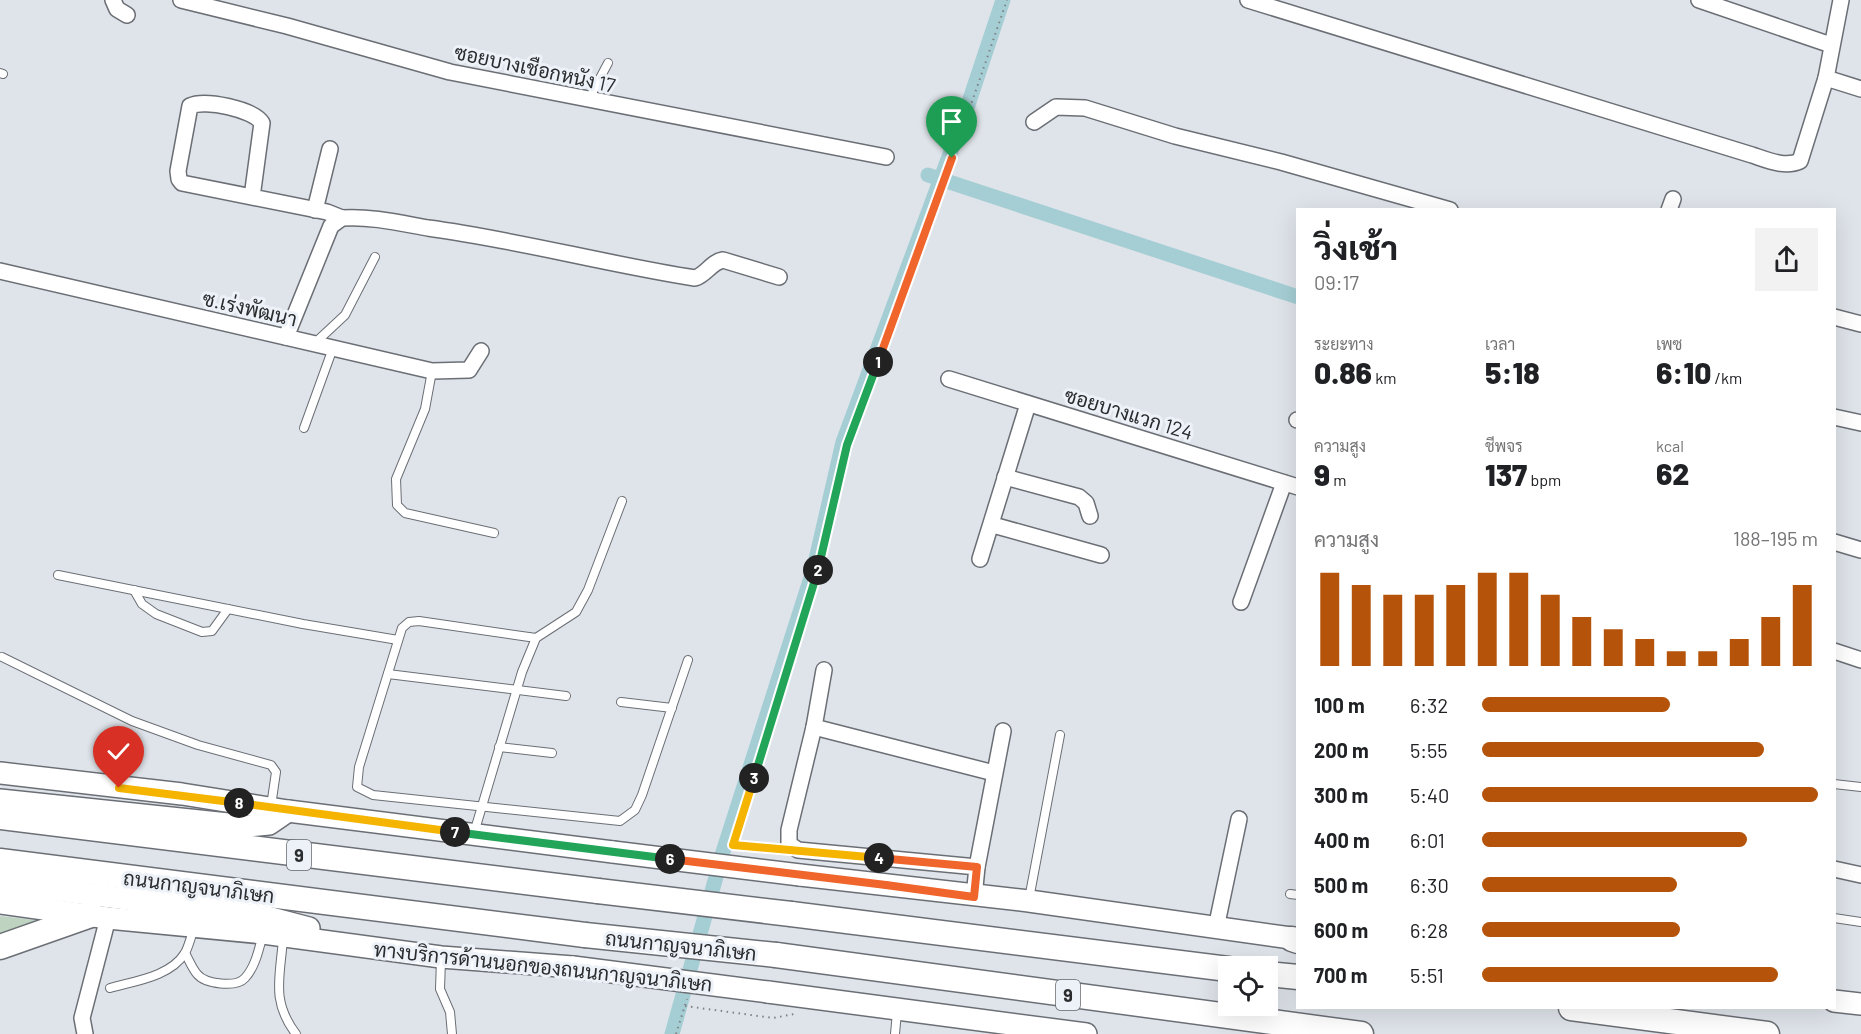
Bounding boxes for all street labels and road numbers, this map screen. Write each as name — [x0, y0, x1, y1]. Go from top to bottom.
street label: ซอยบางเชือกหนัง 17 — [452, 38, 618, 97]
street label: ซ.เร่งพัฒนา — [200, 285, 300, 331]
street label: ซอยบางแวก 124 — [1062, 382, 1196, 444]
road number: 9 — [287, 840, 311, 870]
street label: ถนนกาญจนาภิเษก — [122, 865, 276, 908]
street label: ถนนกาญจนาภิเษก — [604, 925, 758, 966]
street label: ทางบริการด้านนอกของถนนกาญจนาภิเษก — [372, 936, 714, 997]
road number: 9 — [1056, 980, 1080, 1010]

